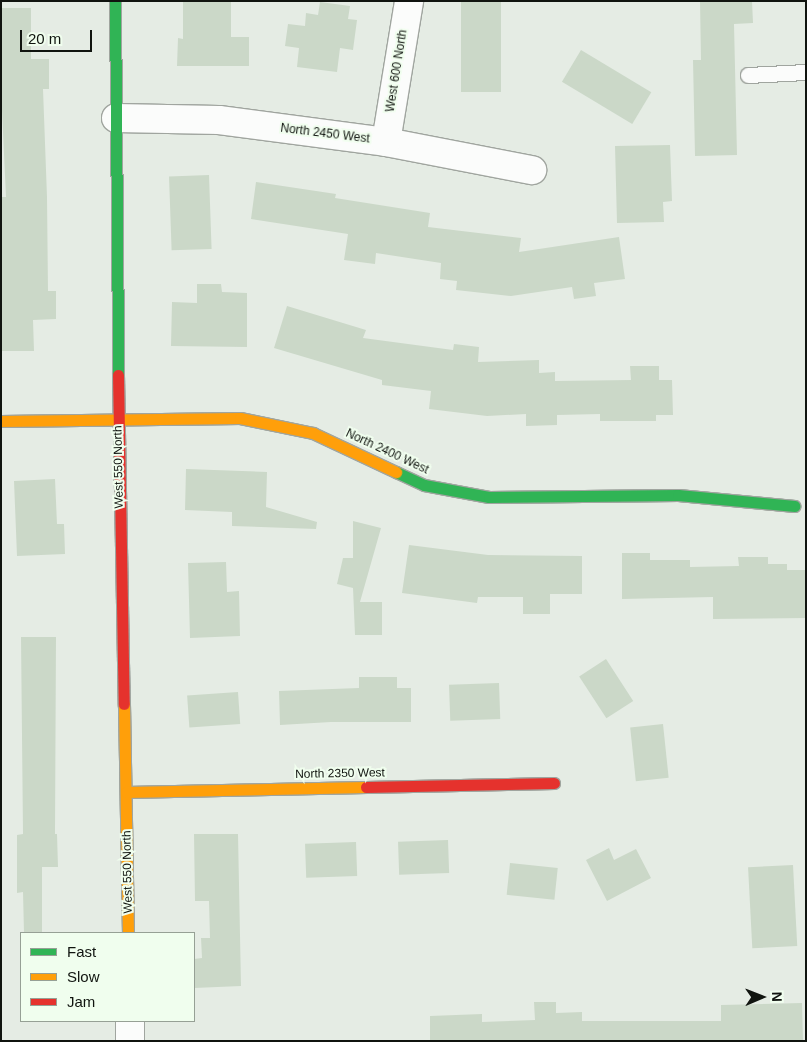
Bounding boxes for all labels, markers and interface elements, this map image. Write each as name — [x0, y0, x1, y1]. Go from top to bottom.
scale bar — [22, 20, 95, 52]
street label: West 600 North — [383, 29, 411, 113]
text: 20 m — [28, 30, 61, 47]
street label: North 2450 West — [280, 121, 370, 147]
street label: West 550 North — [111, 425, 127, 509]
street label: North 2400 West — [343, 426, 431, 478]
street label: North 2350 West — [295, 766, 385, 782]
street label: West 550 North — [120, 830, 136, 914]
legend — [20, 932, 195, 1022]
text: Fast — [67, 943, 96, 960]
text: Slow — [67, 968, 100, 985]
north arrow — [737, 972, 787, 1022]
text: N — [769, 992, 785, 1002]
text: Jam — [67, 993, 95, 1010]

